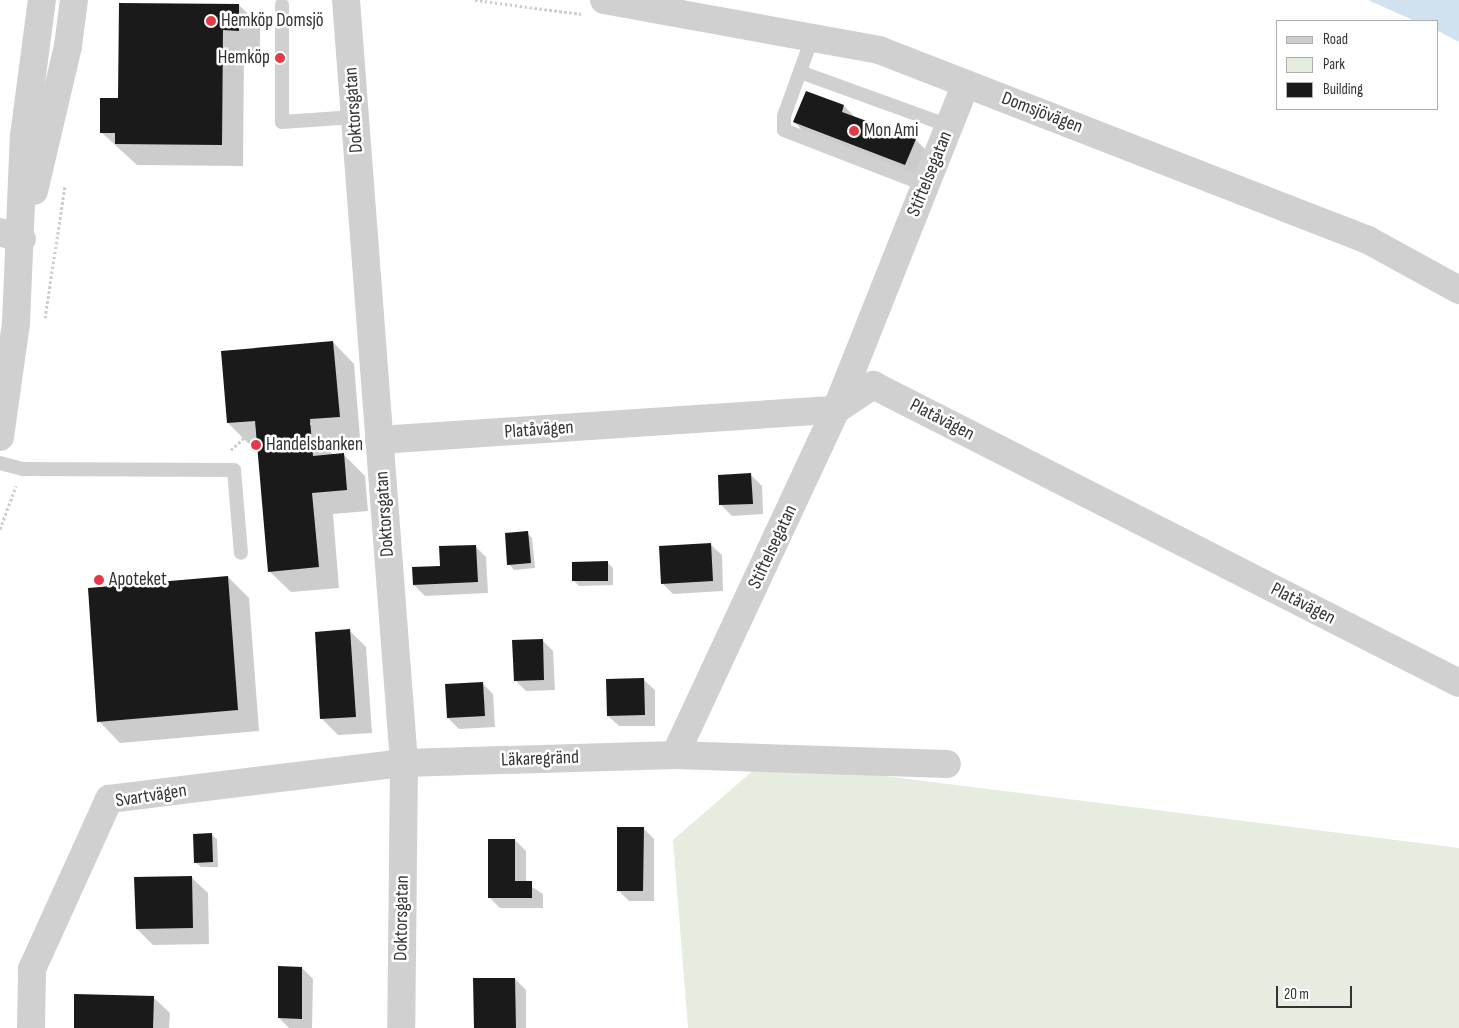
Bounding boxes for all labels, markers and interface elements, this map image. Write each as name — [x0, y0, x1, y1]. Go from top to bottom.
place label: Hemköp Domsjö — [221, 10, 324, 32]
marker: Hemköp Domsjö — [205, 15, 217, 27]
legend — [1276, 20, 1439, 110]
text: Road — [1323, 30, 1348, 49]
place label: Hemköp — [218, 47, 270, 69]
marker: Hemköp — [274, 52, 286, 64]
text: Park — [1323, 55, 1345, 74]
street label: Doktorsgatan — [340, 66, 368, 154]
text: Building — [1323, 80, 1363, 99]
street label: Domsjövägen — [998, 87, 1086, 139]
place label: Mon Ami — [864, 120, 919, 142]
marker: Mon Ami — [848, 125, 860, 137]
street label: Stiftelsegatan — [903, 128, 957, 220]
street label: Platåvägen — [906, 394, 978, 446]
street label: Platåvägen — [504, 416, 574, 444]
place label: Handelsbanken — [266, 434, 363, 456]
marker: Handelsbanken — [250, 439, 262, 451]
street label: Doktorsgatan — [371, 470, 399, 558]
street label: Stiftelsegatan — [744, 501, 802, 593]
place label: Apoteket — [109, 569, 167, 591]
marker: Apoteket — [93, 574, 105, 586]
street label: Platåvägen — [1267, 578, 1339, 630]
street label: Läkaregränd — [501, 746, 579, 772]
street label: Svartvägen — [114, 779, 188, 813]
street label: Doktorsgatan — [390, 875, 414, 961]
scale bar — [1279, 976, 1355, 1008]
text: 20 m — [1284, 985, 1309, 1004]

